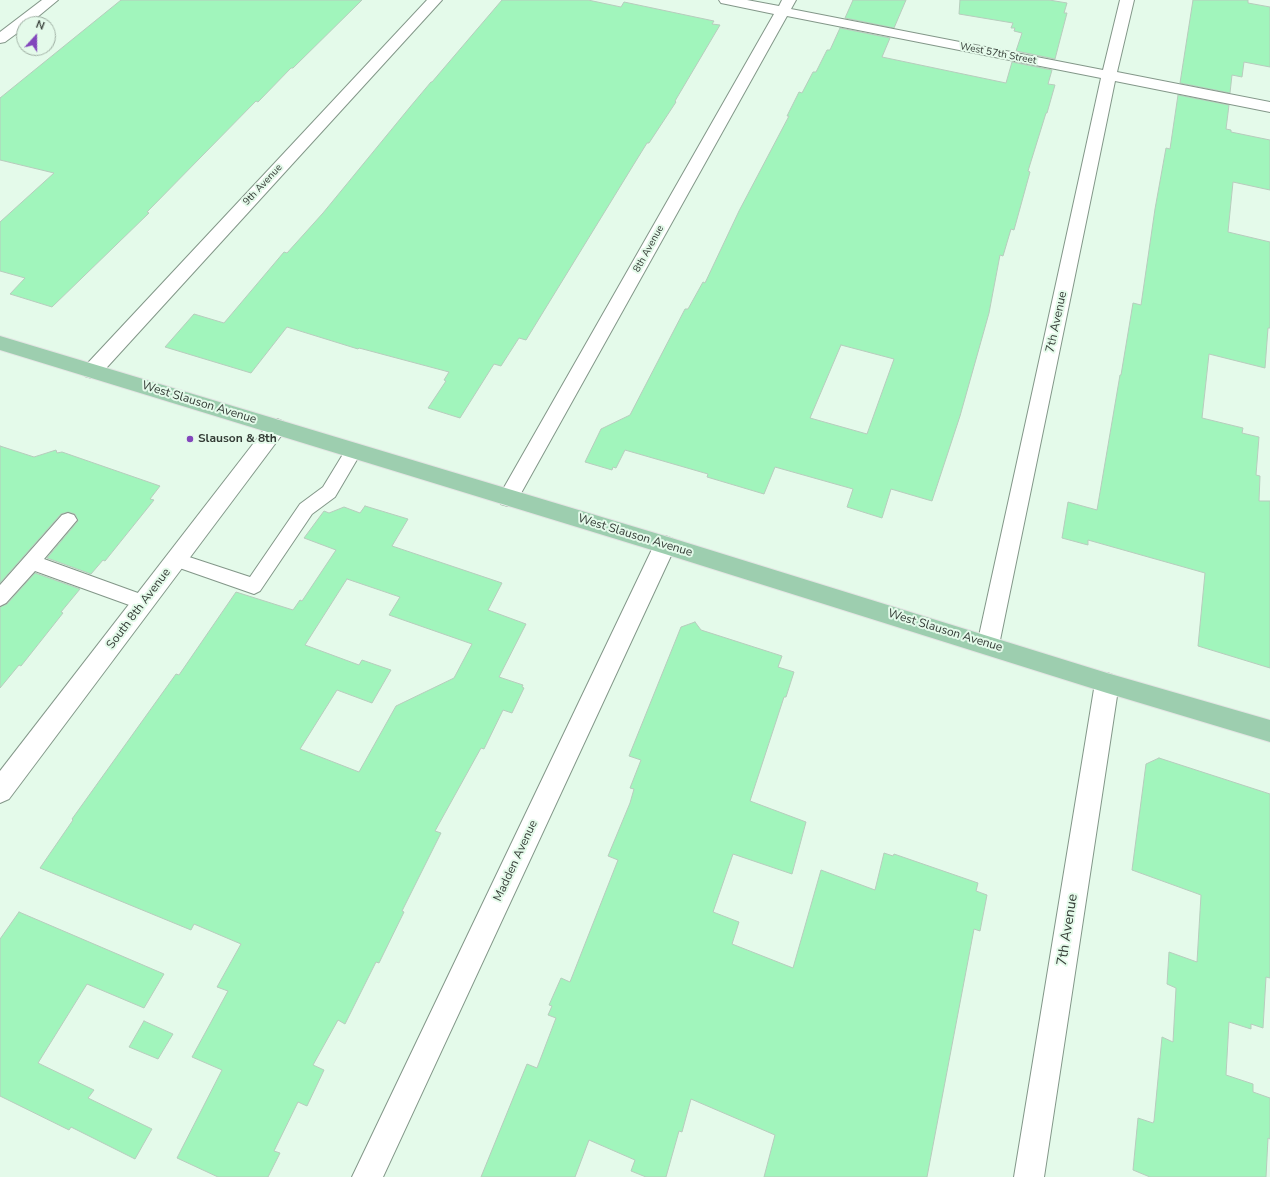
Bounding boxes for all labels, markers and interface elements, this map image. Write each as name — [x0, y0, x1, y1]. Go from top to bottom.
north arrow — [16, 16, 56, 56]
text: N — [34, 17, 47, 34]
street label: West 57th Street — [959, 41, 1037, 67]
street label: 9th Avenue — [241, 162, 285, 208]
street label: 8th Avenue — [631, 223, 667, 275]
street label: 7th Avenue — [1043, 290, 1071, 354]
street label: West Slauson Avenue — [140, 379, 258, 427]
place label: Slauson & 8th — [198, 432, 277, 446]
marker: Slauson & 8th — [185, 434, 195, 444]
street label: West Slauson Avenue — [576, 512, 694, 560]
street label: South 8th Avenue — [104, 566, 174, 652]
street label: West Slauson Avenue — [886, 607, 1004, 655]
street label: Madden Avenue — [491, 818, 541, 904]
street label: 7th Avenue — [1054, 893, 1082, 967]

